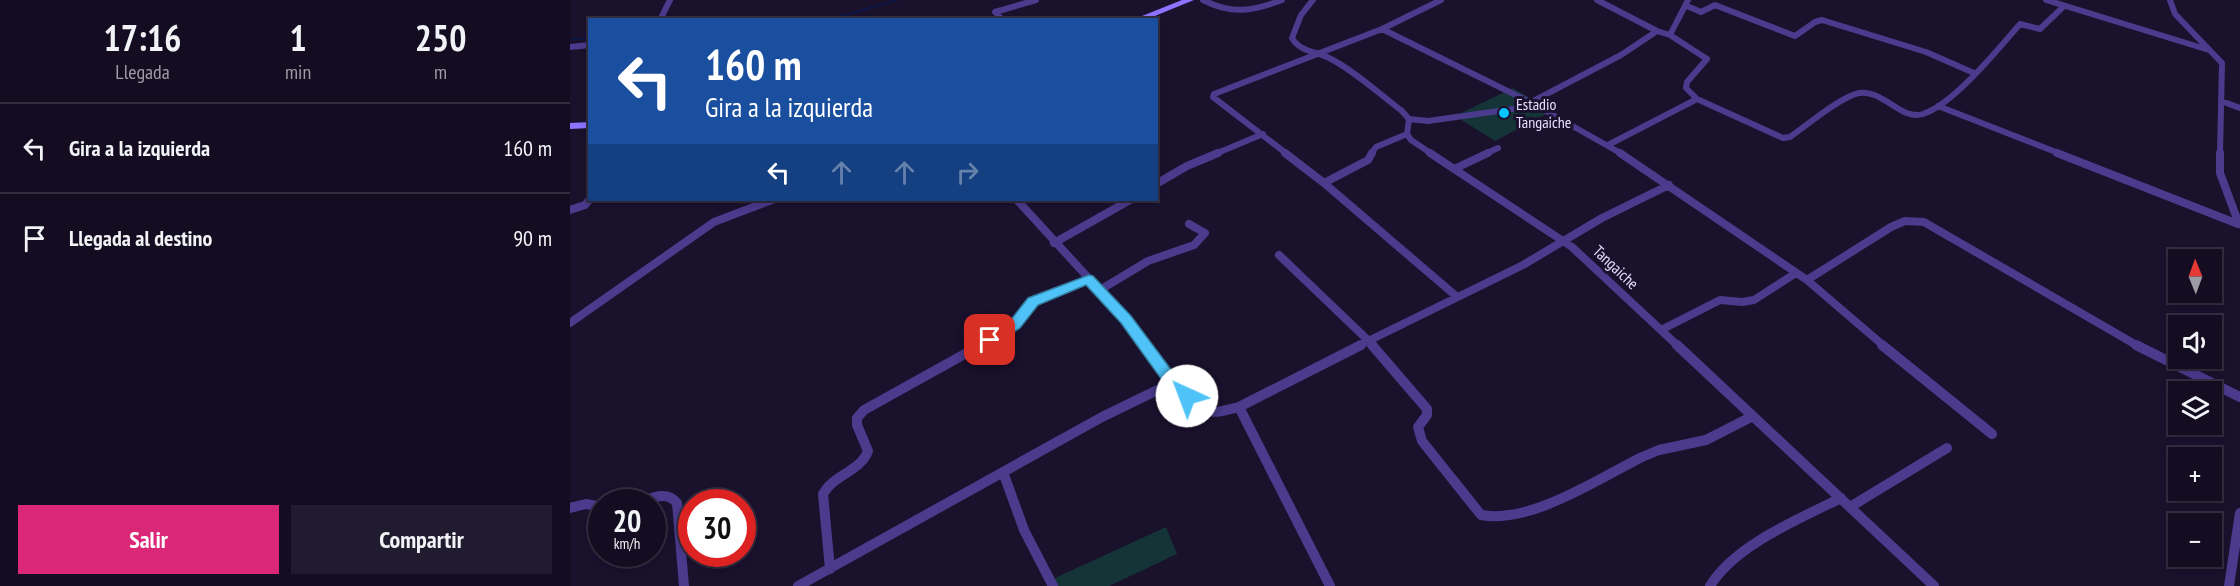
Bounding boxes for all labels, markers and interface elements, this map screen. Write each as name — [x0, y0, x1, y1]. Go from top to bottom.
text: 17:16 — [104, 14, 181, 61]
text: 1 — [289, 14, 307, 61]
text: 250 — [415, 14, 466, 61]
text: 160 m — [705, 37, 802, 92]
icon: left — [606, 42, 684, 120]
text: Llegada — [115, 59, 170, 85]
text: min — [285, 59, 311, 85]
text: m — [434, 59, 447, 85]
text: Gira a la izquierda — [705, 90, 873, 124]
place label: Estadio Tangaiche — [1516, 94, 1571, 132]
marker: Estadio Tangaiche — [1497, 106, 1511, 120]
icon: left — [18, 132, 51, 165]
text: Gira a la izquierda — [69, 134, 210, 162]
text: 160 m — [503, 134, 552, 162]
icon: left — [762, 156, 795, 189]
icon: ahead — [825, 156, 858, 189]
icon: ahead — [888, 156, 921, 189]
icon: right — [951, 156, 984, 189]
icon: arrive — [18, 222, 51, 255]
text: Llegada al destino — [69, 224, 212, 252]
text: 90 m — [513, 224, 552, 252]
street label: Tangaiche — [1589, 241, 1643, 293]
north arrow — [2168, 249, 2222, 303]
map controls — [2168, 249, 2222, 567]
pin — [964, 314, 1015, 365]
button: sound — [2168, 315, 2222, 369]
icon: arrive — [973, 323, 1006, 356]
position arrow — [1155, 364, 1219, 428]
button: layers — [2168, 381, 2222, 435]
button: + — [2168, 447, 2222, 501]
speed limit sign: 30 — [678, 489, 756, 567]
text: 20 — [613, 501, 641, 540]
button: Salir — [18, 505, 279, 574]
button: Compartir — [291, 505, 552, 574]
button: − — [2168, 513, 2222, 567]
text: km/h — [614, 534, 640, 553]

